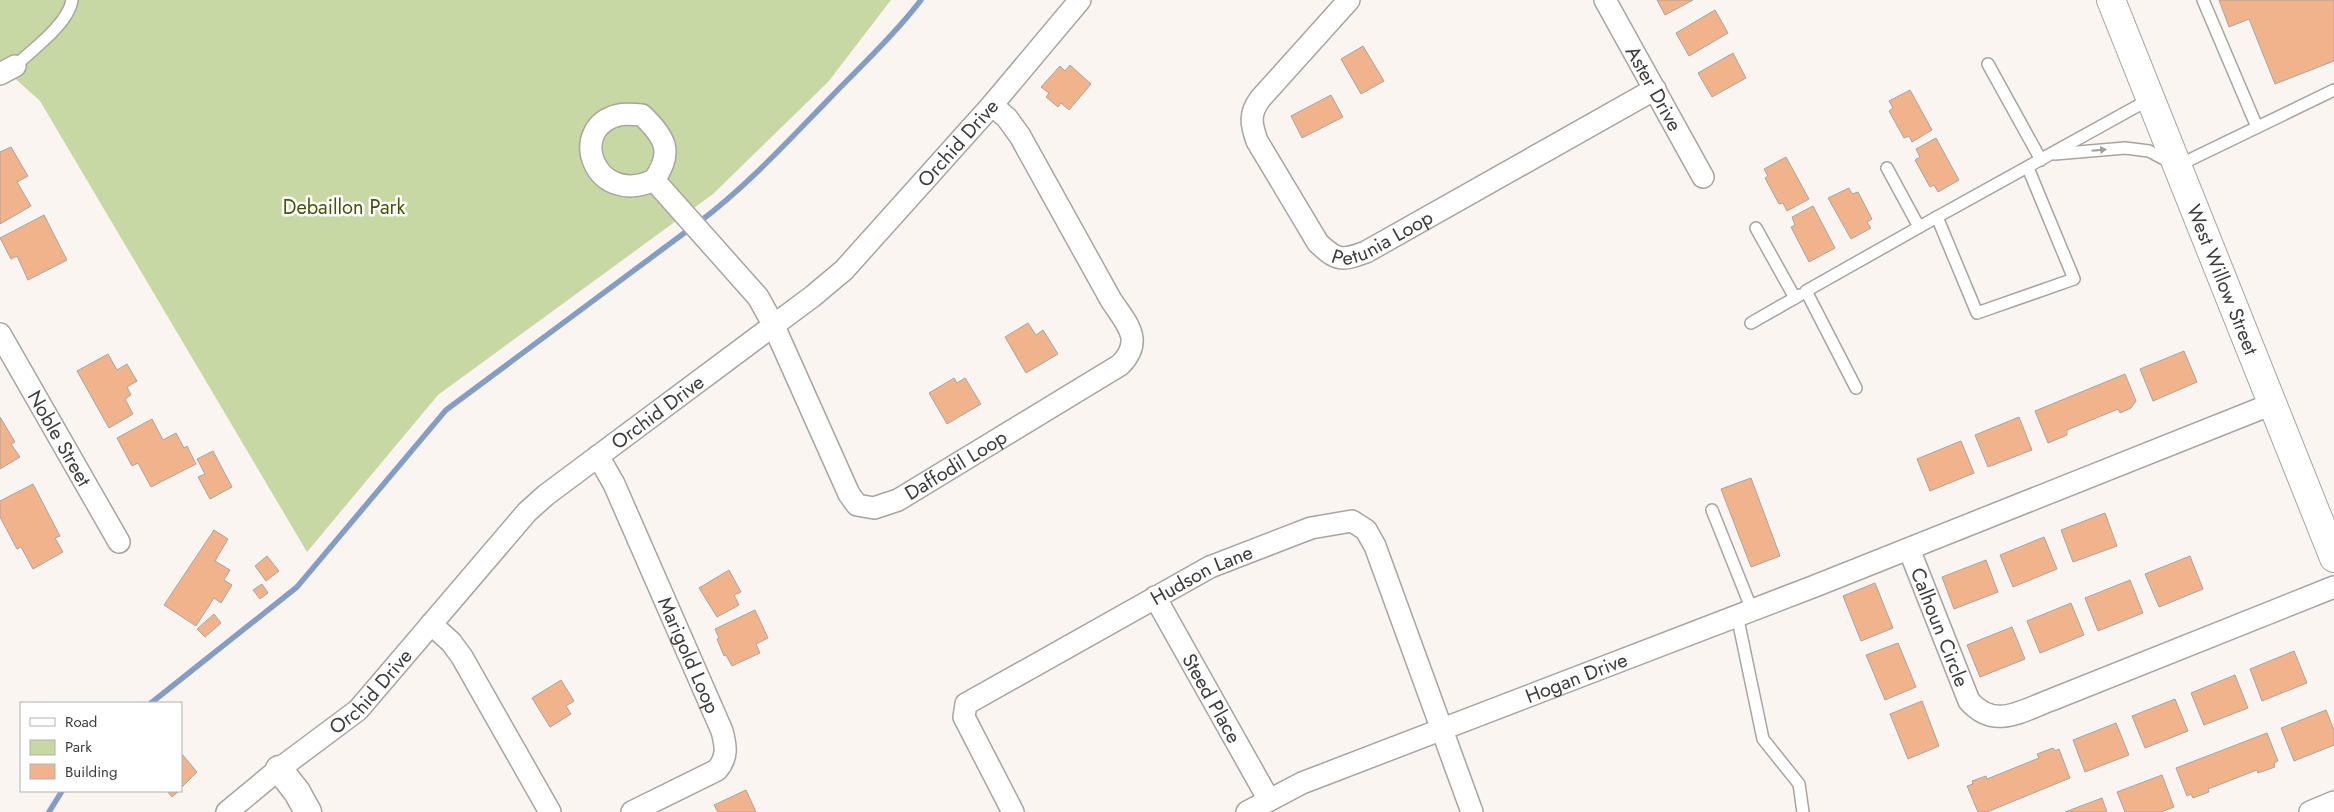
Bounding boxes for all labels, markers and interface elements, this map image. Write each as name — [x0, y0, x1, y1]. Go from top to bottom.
street label: Aster Drive — [1618, 41, 1689, 137]
street label: Orchid Drive — [911, 93, 1006, 194]
one-way arrow — [2092, 146, 2108, 154]
park label: Debaillon Park — [283, 193, 405, 222]
street label: West Willow Street — [2179, 200, 2265, 359]
street label: Petunia Loop — [1328, 203, 1438, 273]
street label: Orchid Drive — [605, 368, 710, 457]
street label: Noble Street — [20, 385, 98, 492]
street label: Daffodil Loop — [899, 423, 1013, 508]
street label: Hudson Lane — [1145, 538, 1257, 613]
street label: Calhoun Circle — [1903, 563, 1976, 691]
street label: Marigold Loop — [650, 592, 727, 718]
street label: Orchid Drive — [323, 643, 419, 742]
street label: Hogan Drive — [1521, 645, 1632, 711]
street label: Steed Place — [1175, 648, 1248, 749]
legend — [20, 702, 182, 792]
text: Road — [65, 711, 97, 733]
text: Park — [65, 736, 92, 758]
text: Building — [65, 761, 117, 783]

